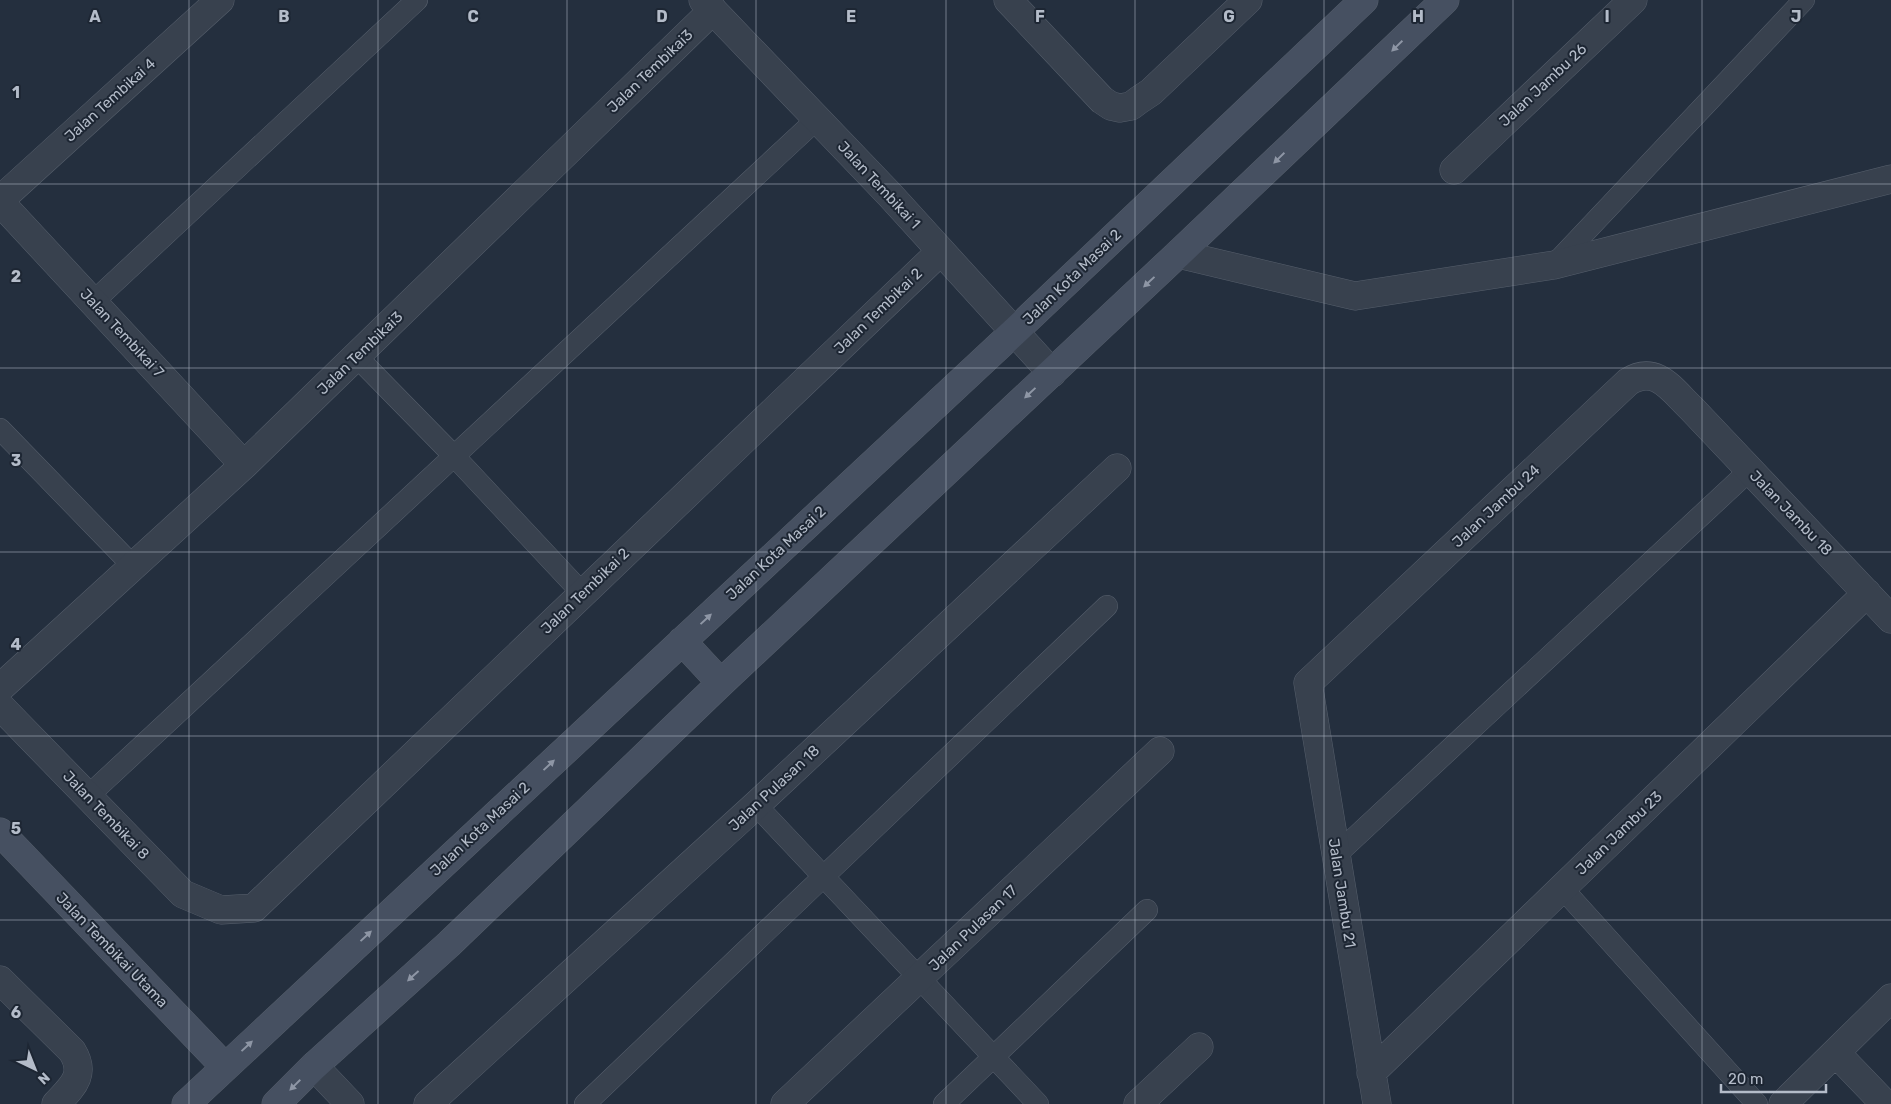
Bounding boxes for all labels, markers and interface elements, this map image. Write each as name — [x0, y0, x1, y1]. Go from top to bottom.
text: A — [89, 7, 101, 26]
text: B — [278, 7, 290, 26]
text: C — [467, 7, 479, 26]
text: D — [656, 7, 668, 26]
text: E — [846, 7, 856, 26]
text: F — [1035, 7, 1045, 26]
text: G — [1223, 7, 1235, 26]
text: H — [1412, 7, 1424, 26]
text: I — [1604, 7, 1610, 26]
text: J — [1791, 7, 1801, 26]
street label: Jalan Tembikai3 — [603, 26, 697, 116]
one-way arrow — [1391, 40, 1403, 52]
street label: Jalan Jambu 26 — [1496, 40, 1590, 130]
street label: Jalan Tembikai 4 — [61, 54, 159, 146]
text: 1 — [12, 83, 20, 102]
street label: Jalan Tembikai 1 — [834, 137, 924, 233]
one-way arrow — [1273, 152, 1285, 164]
street label: Jalan Kota Masai 2 — [1019, 225, 1125, 328]
street label: Jalan Tembikai 2 — [830, 264, 926, 358]
text: 2 — [11, 267, 21, 286]
one-way arrow — [1143, 276, 1155, 288]
street label: Jalan Tembikai 7 — [76, 285, 168, 381]
street label: Jalan Tembikai3 — [313, 308, 407, 398]
one-way arrow — [1024, 387, 1036, 399]
text: 3 — [11, 451, 21, 470]
street label: Jalan Jambu 24 — [1449, 461, 1543, 551]
street label: Jalan Jambu 18 — [1746, 467, 1836, 559]
street label: Jalan Kota Masai 2 — [722, 502, 830, 604]
street label: Jalan Tembikai 2 — [537, 544, 633, 638]
one-way arrow — [699, 613, 711, 625]
text: 4 — [11, 635, 22, 654]
street label: Jalan Pulasan 18 — [725, 741, 823, 835]
one-way arrow — [542, 759, 554, 771]
street label: Jalan Tembikai 8 — [59, 767, 153, 863]
street label: Jalan Kota Masai 2 — [426, 778, 534, 880]
street label: Jalan Jambu 23 — [1572, 787, 1666, 879]
text: 5 — [11, 819, 21, 838]
street label: Jalan Jambu 21 — [1324, 837, 1360, 949]
street label: Jalan Pulasan 17 — [925, 881, 1021, 975]
street label: Jalan Tembikai Utama — [52, 889, 172, 1011]
one-way arrow — [359, 930, 371, 942]
one-way arrow — [407, 970, 419, 982]
text: 6 — [11, 1003, 21, 1022]
one-way arrow — [240, 1040, 252, 1052]
north arrow — [10, 1044, 60, 1094]
scale bar — [1721, 1062, 1826, 1094]
text: N — [34, 1068, 53, 1088]
text: 20 m — [1728, 1070, 1763, 1088]
one-way arrow — [289, 1079, 301, 1091]

